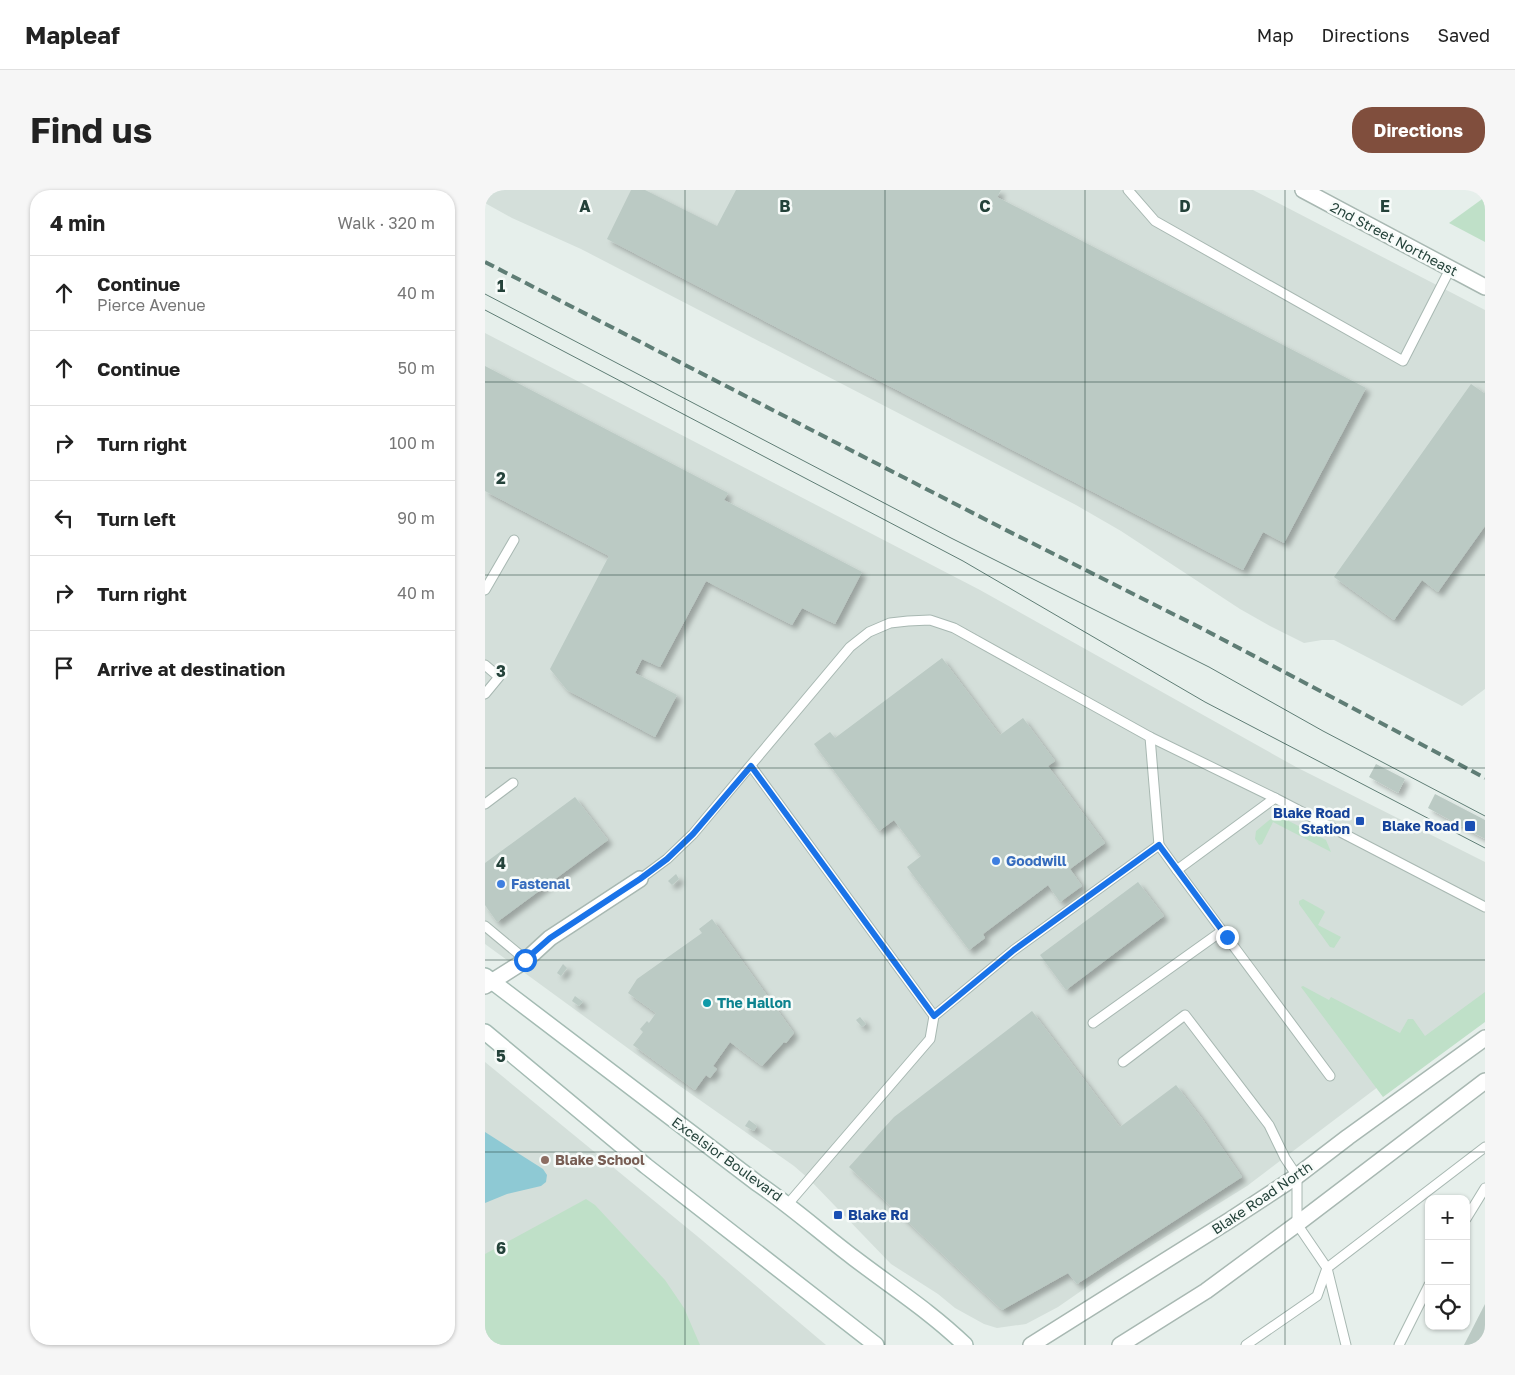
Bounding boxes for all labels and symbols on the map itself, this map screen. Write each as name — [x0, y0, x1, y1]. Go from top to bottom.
text: A — [579, 196, 591, 216]
text: B — [779, 196, 791, 216]
text: C — [979, 196, 991, 216]
text: D — [1179, 196, 1191, 216]
text: E — [1380, 196, 1390, 216]
street label: 2nd Street Northeast — [1328, 198, 1461, 279]
text: 1 — [497, 276, 505, 296]
text: 2 — [496, 468, 506, 488]
text: 3 — [496, 661, 506, 681]
place label: Blake Road Station — [1273, 804, 1350, 837]
marker: Blake Road Station — [1354, 815, 1366, 827]
place label: Blake Road — [1382, 817, 1459, 834]
marker: Blake Road — [1463, 819, 1477, 833]
place label: Goodwill — [1006, 852, 1067, 869]
text: 4 — [496, 853, 506, 873]
marker: Goodwill — [990, 855, 1002, 867]
place label: Fastenal — [511, 875, 570, 892]
marker: Fastenal — [495, 878, 507, 890]
route end — [1216, 926, 1239, 949]
route start — [514, 949, 537, 972]
place label: The Hallon — [717, 994, 791, 1011]
marker: The Hallon — [701, 997, 713, 1009]
text: 5 — [496, 1046, 506, 1066]
street label: Excelsior Boulevard — [669, 1113, 786, 1204]
place label: Blake School — [555, 1151, 645, 1168]
marker: Blake School — [539, 1154, 551, 1166]
street label: Blake Road North — [1208, 1158, 1315, 1238]
place label: Blake Rd — [848, 1206, 908, 1223]
marker: Blake Rd — [832, 1209, 844, 1221]
text: 6 — [496, 1238, 506, 1258]

